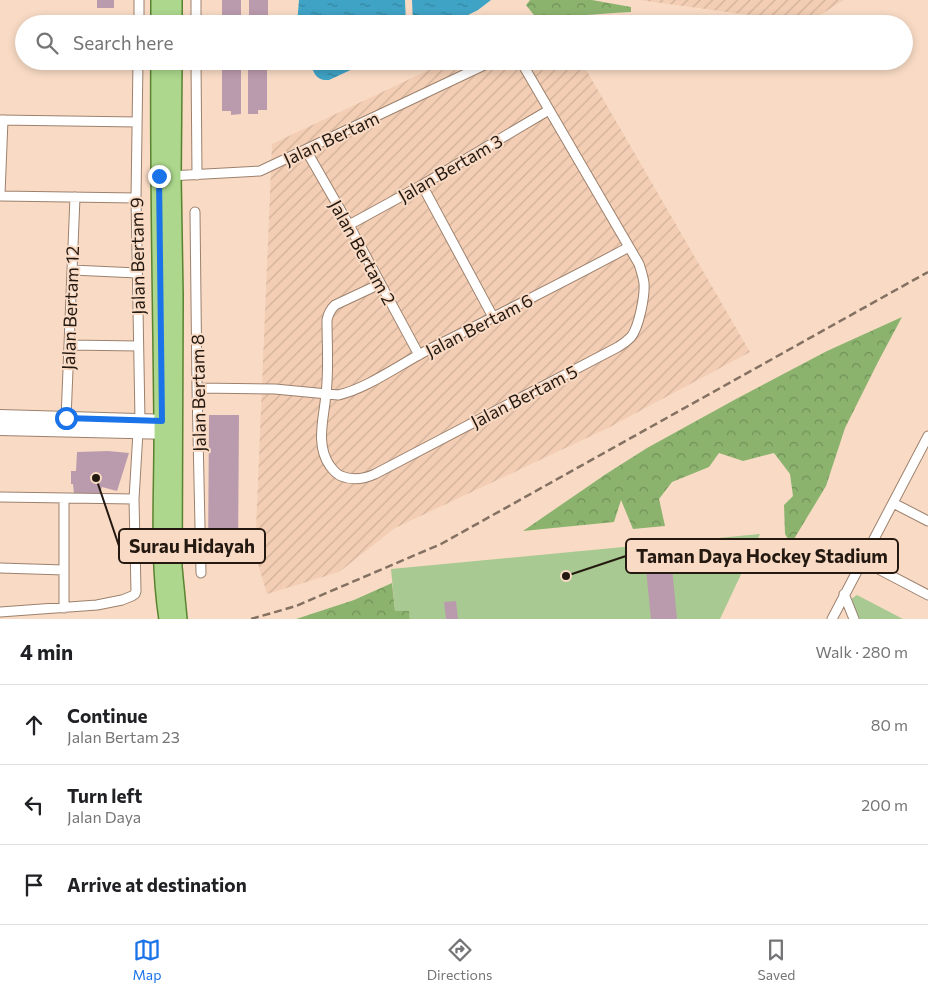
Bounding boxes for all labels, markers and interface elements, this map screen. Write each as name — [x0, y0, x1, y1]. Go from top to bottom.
search box — [15, 15, 913, 70]
icon: search — [33, 29, 61, 57]
text: Search here — [73, 31, 173, 54]
street label: Jalan Bertam — [280, 106, 382, 170]
street label: Jalan Bertam 3 — [394, 129, 506, 207]
route end — [148, 165, 171, 188]
street label: Jalan Bertam 2 — [325, 196, 401, 308]
street label: Jalan Bertam 9 — [125, 197, 149, 315]
street label: Jalan Bertam 12 — [57, 245, 83, 371]
street label: Jalan Bertam 6 — [422, 289, 536, 361]
street label: Jalan Bertam 8 — [186, 334, 210, 452]
street label: Jalan Bertam 5 — [467, 360, 581, 432]
route start — [55, 407, 78, 430]
callout: Surau Hidayah — [119, 529, 265, 563]
text: Surau Hidayah — [129, 534, 255, 557]
callout: Taman Daya Hockey Stadium — [626, 539, 898, 573]
text: Taman Daya Hockey Stadium — [636, 544, 888, 567]
text: 4 min — [20, 639, 73, 664]
text: Walk · 280 m — [816, 642, 908, 661]
text: Continue — [67, 704, 147, 727]
icon: ahead — [20, 711, 48, 739]
text: 80 m — [871, 715, 908, 734]
text: Jalan Bertam 23 — [67, 727, 180, 746]
text: Turn left — [67, 784, 142, 807]
icon: left — [20, 791, 48, 819]
text: 200 m — [861, 795, 908, 814]
text: Jalan Daya — [67, 807, 141, 826]
icon: arrive — [20, 871, 48, 899]
text: Arrive at destination — [67, 873, 247, 896]
tab: Map — [133, 936, 161, 983]
tab: Directions — [427, 936, 492, 983]
tab: Saved — [758, 936, 795, 983]

